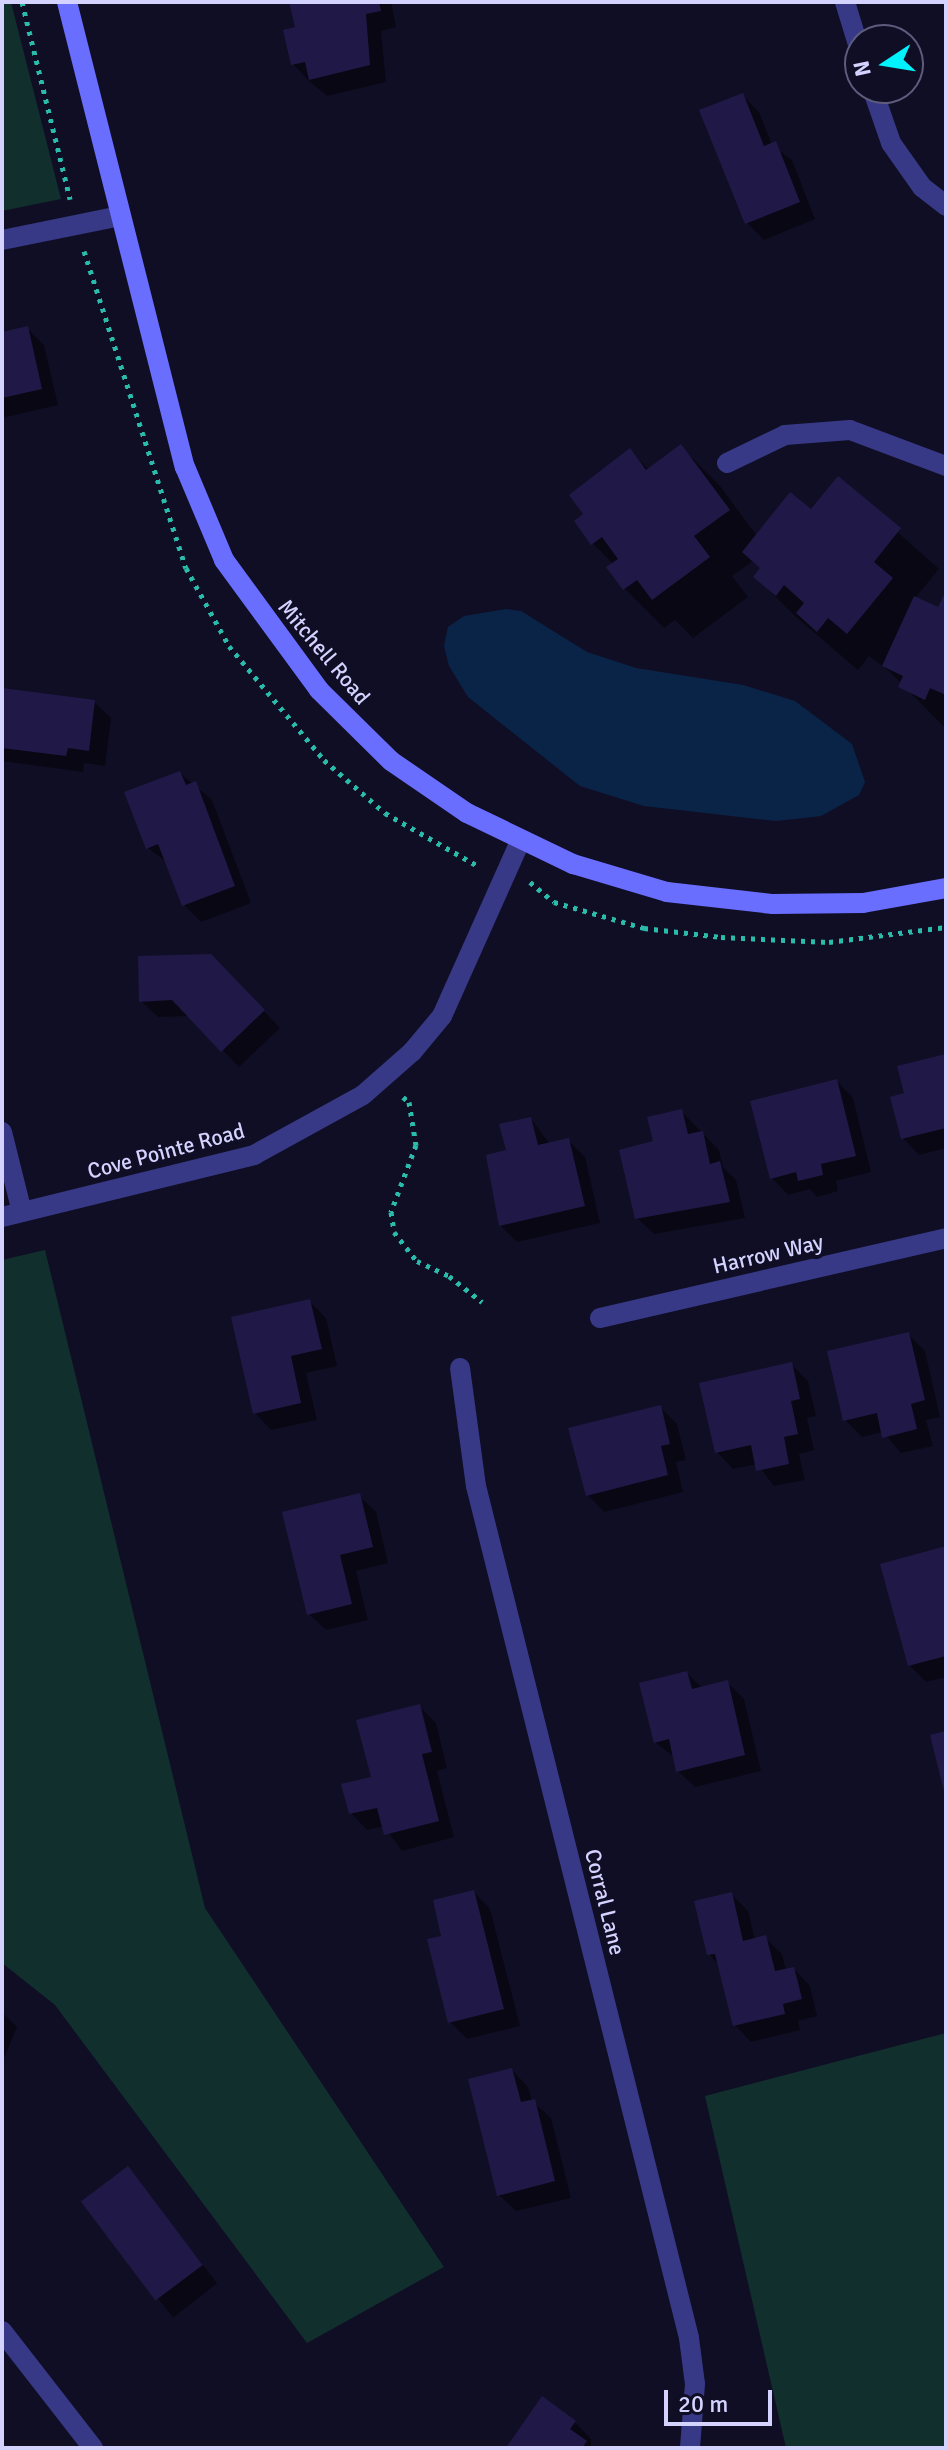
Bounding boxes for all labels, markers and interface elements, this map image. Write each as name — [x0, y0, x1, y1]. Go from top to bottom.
north arrow — [844, 24, 924, 104]
text: N — [847, 58, 877, 79]
street label: Mitchell Road — [272, 594, 376, 710]
street label: Cove Pointe Road — [85, 1117, 247, 1185]
street label: Harrow Way — [710, 1228, 826, 1280]
street label: Corral Lane — [579, 1846, 631, 1958]
scale bar — [668, 2374, 776, 2424]
text: 20 m — [678, 2389, 728, 2419]

